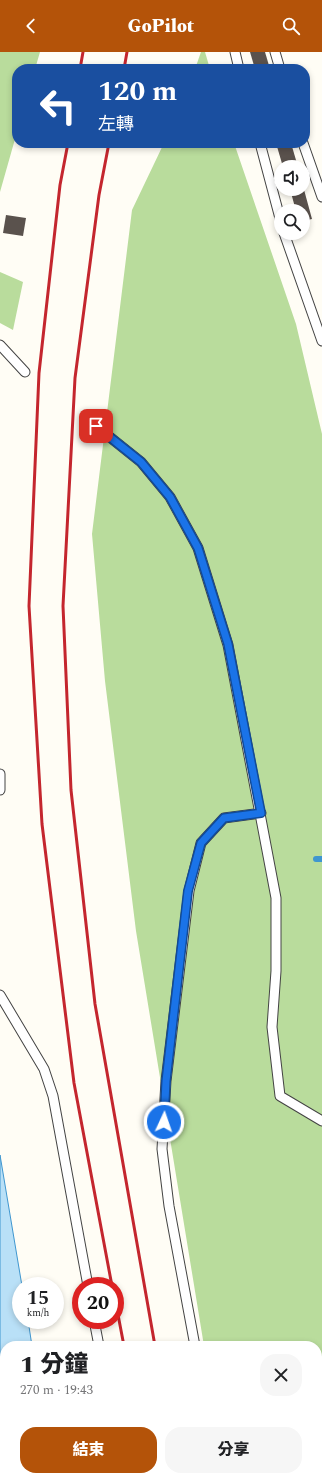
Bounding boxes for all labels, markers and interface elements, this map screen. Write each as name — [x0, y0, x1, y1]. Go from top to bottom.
text: GoPilot — [128, 13, 194, 40]
icon: back — [20, 15, 42, 37]
icon: search — [280, 15, 302, 37]
text: 120 m — [98, 70, 177, 113]
icon: left — [32, 80, 84, 132]
text: 左轉 — [98, 111, 134, 138]
map controls — [274, 160, 310, 240]
button: sound — [274, 160, 310, 196]
button: search — [274, 204, 310, 240]
pin — [79, 409, 113, 443]
icon: arrive — [85, 415, 107, 437]
position arrow — [143, 1101, 185, 1143]
speed limit sign: 20 — [72, 1277, 124, 1329]
text: 15 — [27, 1283, 49, 1313]
text: km/h — [27, 1305, 49, 1321]
text: 1 分鐘 — [20, 1347, 88, 1383]
button: close — [260, 1354, 302, 1396]
text: 270 m · 19:43 — [20, 1380, 93, 1400]
button: 結束 — [20, 1427, 157, 1473]
button: 分享 — [165, 1427, 302, 1473]

